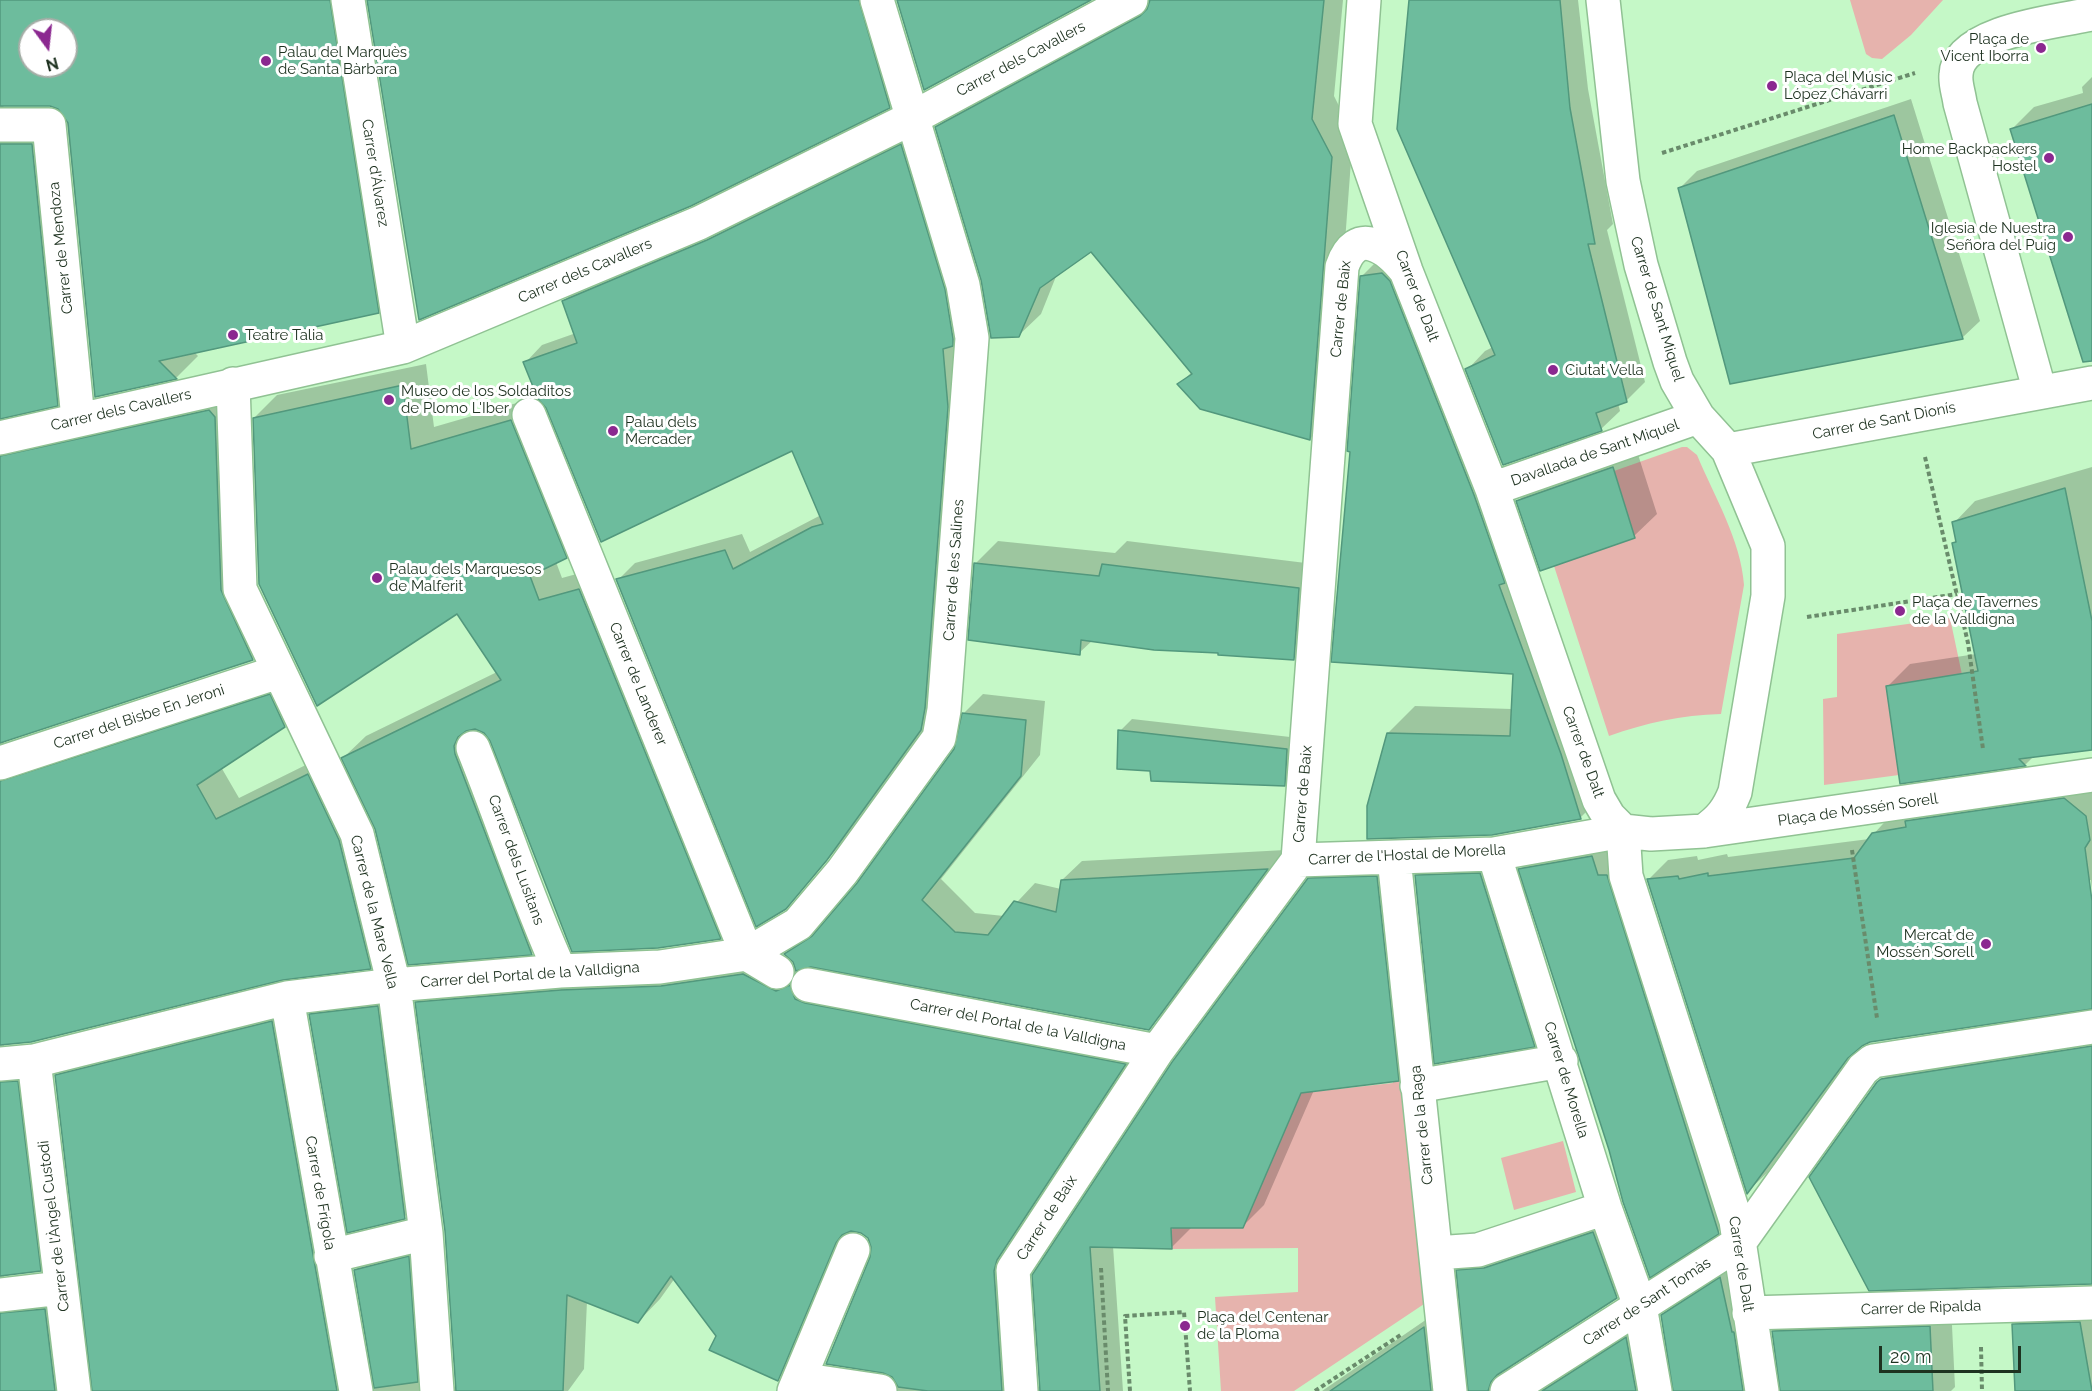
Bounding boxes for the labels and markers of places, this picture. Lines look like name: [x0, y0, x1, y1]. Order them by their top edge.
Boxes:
place label: Plaça de Vicent Iborra: [1940, 30, 2029, 65]
marker: Plaça de Vicent Iborra: [2034, 41, 2048, 55]
place label: Palau del Marquès de Santa Bàrbara: [278, 43, 407, 78]
marker: Palau del Marquès de Santa Bàrbara: [259, 54, 273, 68]
place label: Plaça del Músic López Chávarri: [1784, 68, 1893, 103]
marker: Plaça del Músic López Chávarri: [1765, 79, 1779, 93]
place label: Home Backpackers Hostel: [1902, 140, 2037, 175]
marker: Home Backpackers Hostel: [2042, 151, 2056, 165]
place label: Iglesia de Nuestra Señora del Puig: [1931, 219, 2056, 254]
marker: Iglesia de Nuestra Señora del Puig: [2061, 230, 2075, 244]
place label: Teatre Talia: [245, 326, 323, 344]
marker: Teatre Talia: [226, 328, 240, 342]
place label: Ciutat Vella: [1565, 361, 1644, 379]
marker: Ciutat Vella: [1546, 363, 1560, 377]
place label: Museo de los Soldaditos de Plomo L'Iber: [401, 382, 571, 417]
marker: Museo de los Soldaditos de Plomo L'Iber: [382, 393, 396, 407]
place label: Palau dels Mercader: [625, 413, 697, 448]
marker: Palau dels Mercader: [606, 424, 620, 438]
place label: Palau dels Marquesos de Malferit: [389, 560, 541, 595]
marker: Palau dels Marquesos de Malferit: [370, 571, 384, 585]
place label: Plaça de Tavernes de la Valldigna: [1912, 593, 2038, 628]
marker: Plaça de Tavernes de la Valldigna: [1893, 604, 1907, 618]
place label: Mercat de Mossén Sorell: [1876, 926, 1974, 961]
marker: Mercat de Mossén Sorell: [1979, 937, 1993, 951]
place label: Plaça del Centenar de la Ploma: [1197, 1308, 1329, 1343]
marker: Plaça del Centenar de la Ploma: [1178, 1319, 1192, 1333]

